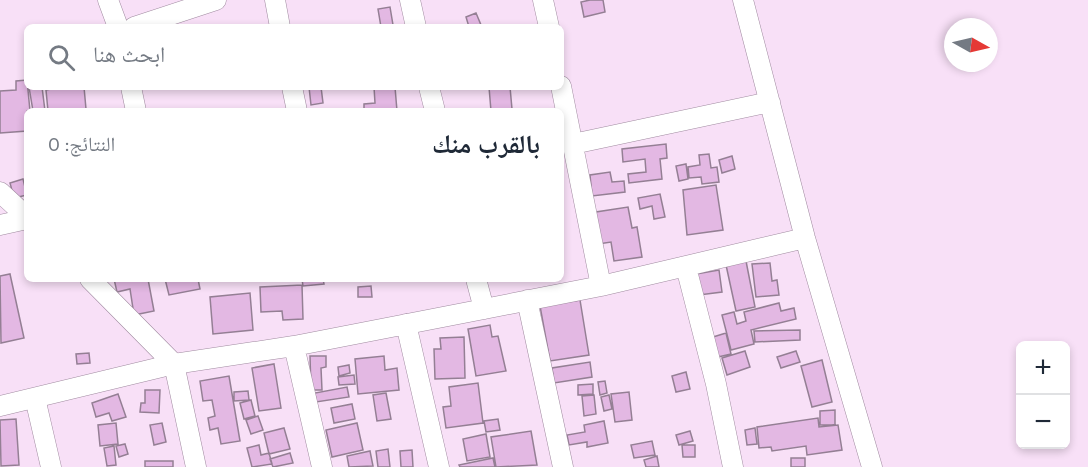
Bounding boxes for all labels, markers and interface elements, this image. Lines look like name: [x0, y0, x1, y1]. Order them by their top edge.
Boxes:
north arrow: [944, 18, 998, 72]
search box: [24, 24, 564, 90]
icon: search: [45, 41, 78, 74]
text: ابحث هنا: [93, 42, 165, 68]
text: بالقرب منك: [432, 129, 540, 160]
text: النتائج: 0: [48, 133, 115, 156]
map controls: [1016, 341, 1070, 449]
button: +: [1016, 341, 1070, 395]
button: −: [1016, 395, 1070, 449]

